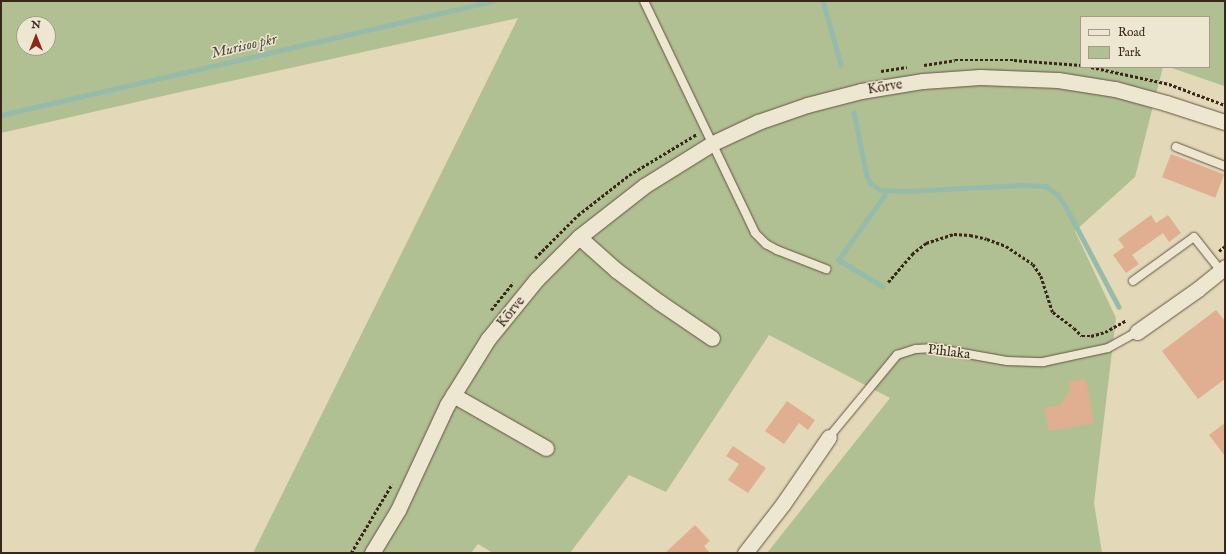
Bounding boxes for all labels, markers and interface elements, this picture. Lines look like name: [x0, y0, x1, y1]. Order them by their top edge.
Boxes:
north arrow: [16, 16, 56, 56]
legend: [1080, 16, 1210, 68]
text: N: [31, 18, 41, 32]
text: Road: [1118, 25, 1145, 40]
water label: Murisoo pkr: [209, 30, 279, 62]
text: Park: [1118, 45, 1141, 60]
street label: Kõrve: [866, 76, 904, 98]
street label: Kõrve: [493, 293, 529, 331]
street label: Pihlaka: [927, 341, 971, 363]

